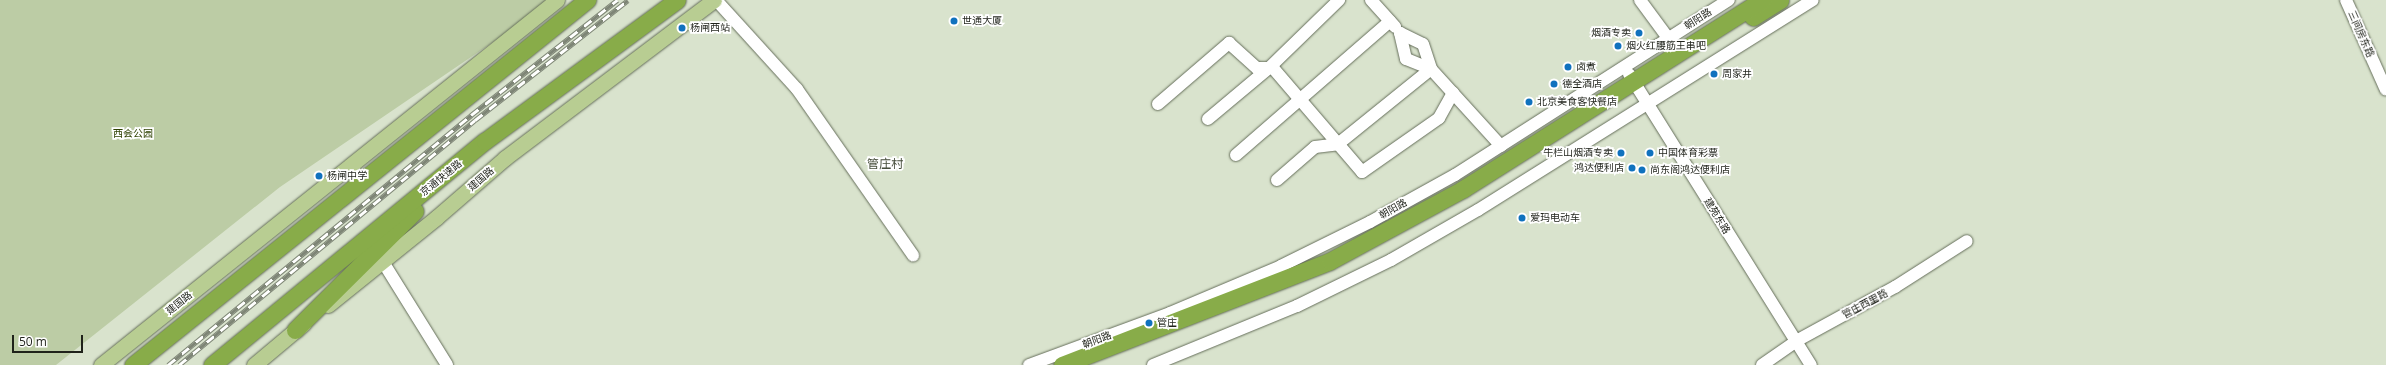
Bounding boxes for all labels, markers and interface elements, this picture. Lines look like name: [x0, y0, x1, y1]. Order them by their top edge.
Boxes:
street label: 朝阳路: [1682, 6, 1714, 32]
street label: 三间房东路: [2345, 9, 2377, 59]
place label: 世通大厦: [962, 15, 1002, 27]
marker: 世通大厦: [949, 16, 959, 26]
place label: 杨闸西站: [690, 22, 730, 34]
marker: 杨闸西站: [677, 23, 687, 33]
place label: 烟酒专卖: [1591, 27, 1631, 39]
marker: 烟酒专卖: [1634, 28, 1644, 38]
place label: 烟火红腰筋王串吧: [1626, 40, 1706, 52]
marker: 烟火红腰筋王串吧: [1613, 41, 1623, 51]
place label: 卤煮: [1576, 61, 1596, 73]
marker: 卤煮: [1563, 62, 1573, 72]
place label: 周家井: [1722, 68, 1752, 80]
marker: 周家井: [1709, 69, 1719, 79]
place label: 德全酒店: [1562, 78, 1602, 90]
marker: 德全酒店: [1549, 79, 1559, 89]
place label: 北京美食客快餐店: [1537, 96, 1617, 108]
marker: 北京美食客快餐店: [1524, 97, 1534, 107]
park label: 西会公园: [113, 128, 153, 140]
place label: 牛栏山烟酒专卖: [1543, 147, 1613, 159]
place label: 中国体育彩票: [1658, 147, 1718, 159]
marker: 牛栏山烟酒专卖: [1616, 148, 1626, 158]
marker: 中国体育彩票: [1645, 148, 1655, 158]
district label: 管庄村: [867, 157, 903, 171]
street label: 京通快速路: [418, 158, 464, 198]
place label: 鸿达便利店: [1574, 162, 1624, 174]
marker: 鸿达便利店: [1627, 163, 1637, 173]
place label: 尚东阁鸿达便利店: [1650, 164, 1730, 176]
street label: 建国路: [466, 165, 496, 193]
marker: 尚东阁鸿达便利店: [1637, 165, 1647, 175]
place label: 杨闸中学: [327, 170, 367, 182]
marker: 杨闸中学: [314, 171, 324, 181]
street label: 朝阳路: [1377, 196, 1409, 222]
street label: 建苑东路: [1701, 196, 1733, 236]
place label: 爱玛电动车: [1530, 212, 1580, 224]
marker: 爱玛电动车: [1517, 213, 1527, 223]
street label: 管庄西里路: [1840, 287, 1890, 321]
street label: 建国路: [164, 289, 194, 317]
place label: 管庄: [1157, 317, 1177, 329]
marker: 管庄: [1144, 318, 1154, 328]
scale bar: [14, 327, 85, 353]
street label: 朝阳路: [1081, 329, 1113, 351]
text: 50 m: [19, 333, 47, 350]

